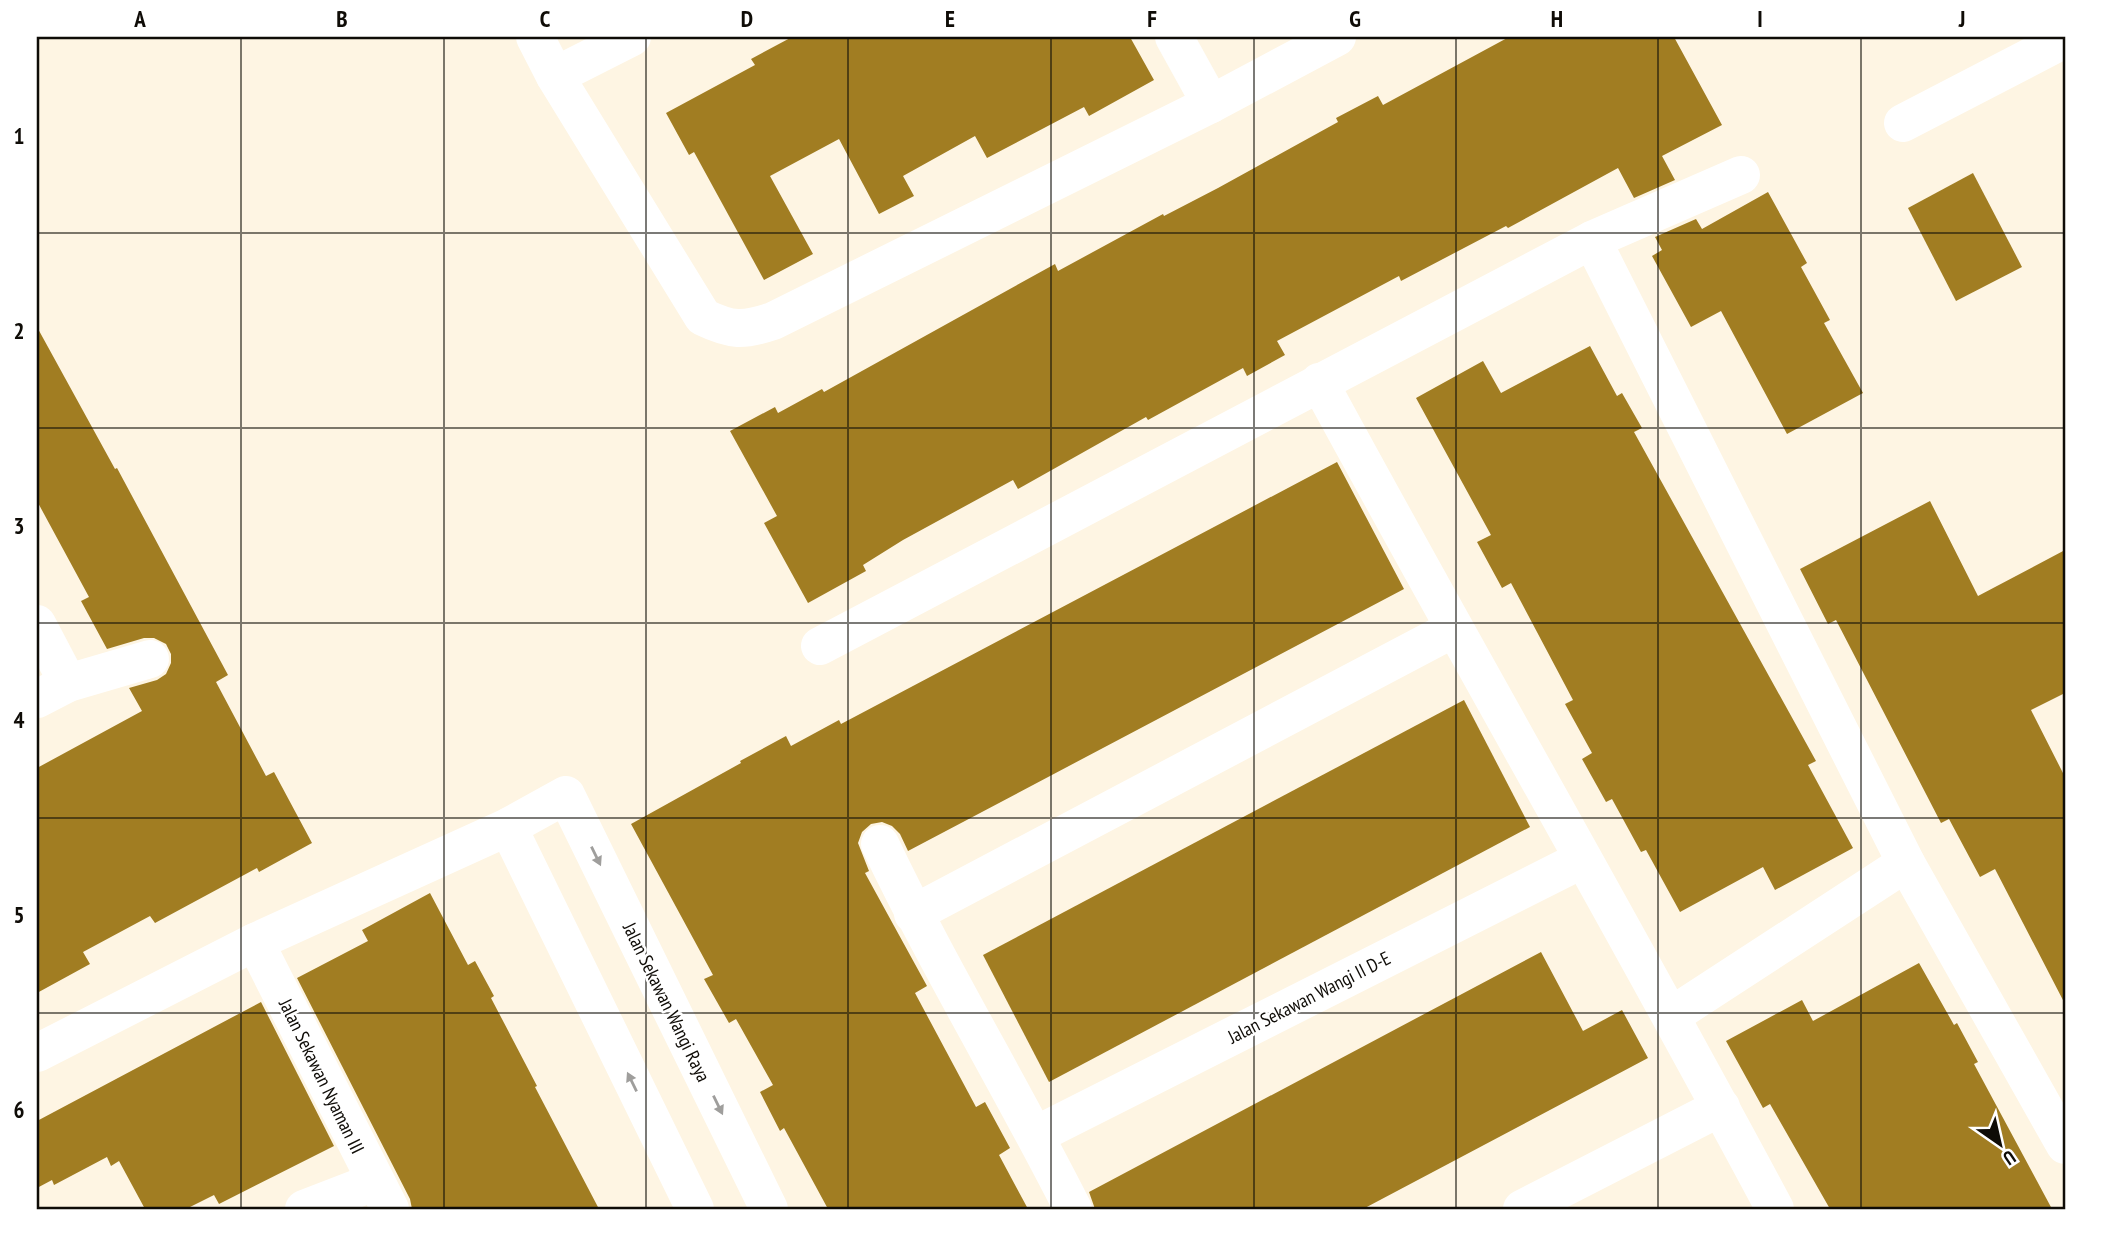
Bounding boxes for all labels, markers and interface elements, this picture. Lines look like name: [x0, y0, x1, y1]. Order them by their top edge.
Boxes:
text: A: [133, 4, 146, 33]
text: B: [336, 4, 348, 33]
text: C: [540, 4, 551, 33]
text: D: [741, 4, 753, 33]
text: E: [945, 4, 955, 33]
text: F: [1147, 4, 1157, 33]
text: G: [1349, 4, 1361, 33]
text: H: [1551, 4, 1563, 33]
text: I: [1757, 4, 1763, 33]
text: J: [1958, 4, 1965, 33]
text: 1: [14, 121, 25, 150]
text: 2: [14, 316, 25, 345]
text: 3: [14, 511, 25, 540]
text: 4: [14, 705, 25, 734]
one-way arrow: [590, 846, 602, 866]
text: 5: [14, 900, 25, 929]
street label: Jalan Sekawan Wangi Raya: [618, 918, 716, 1086]
street label: Jalan Sekawan Wangi II D-E: [1223, 946, 1394, 1049]
street label: Jalan Sekawan Nyaman III: [274, 994, 370, 1157]
one-way arrow: [627, 1072, 638, 1092]
text: 6: [14, 1095, 25, 1124]
one-way arrow: [712, 1095, 723, 1115]
north arrow: [1966, 1110, 2036, 1180]
text: U: [1999, 1145, 2020, 1171]

